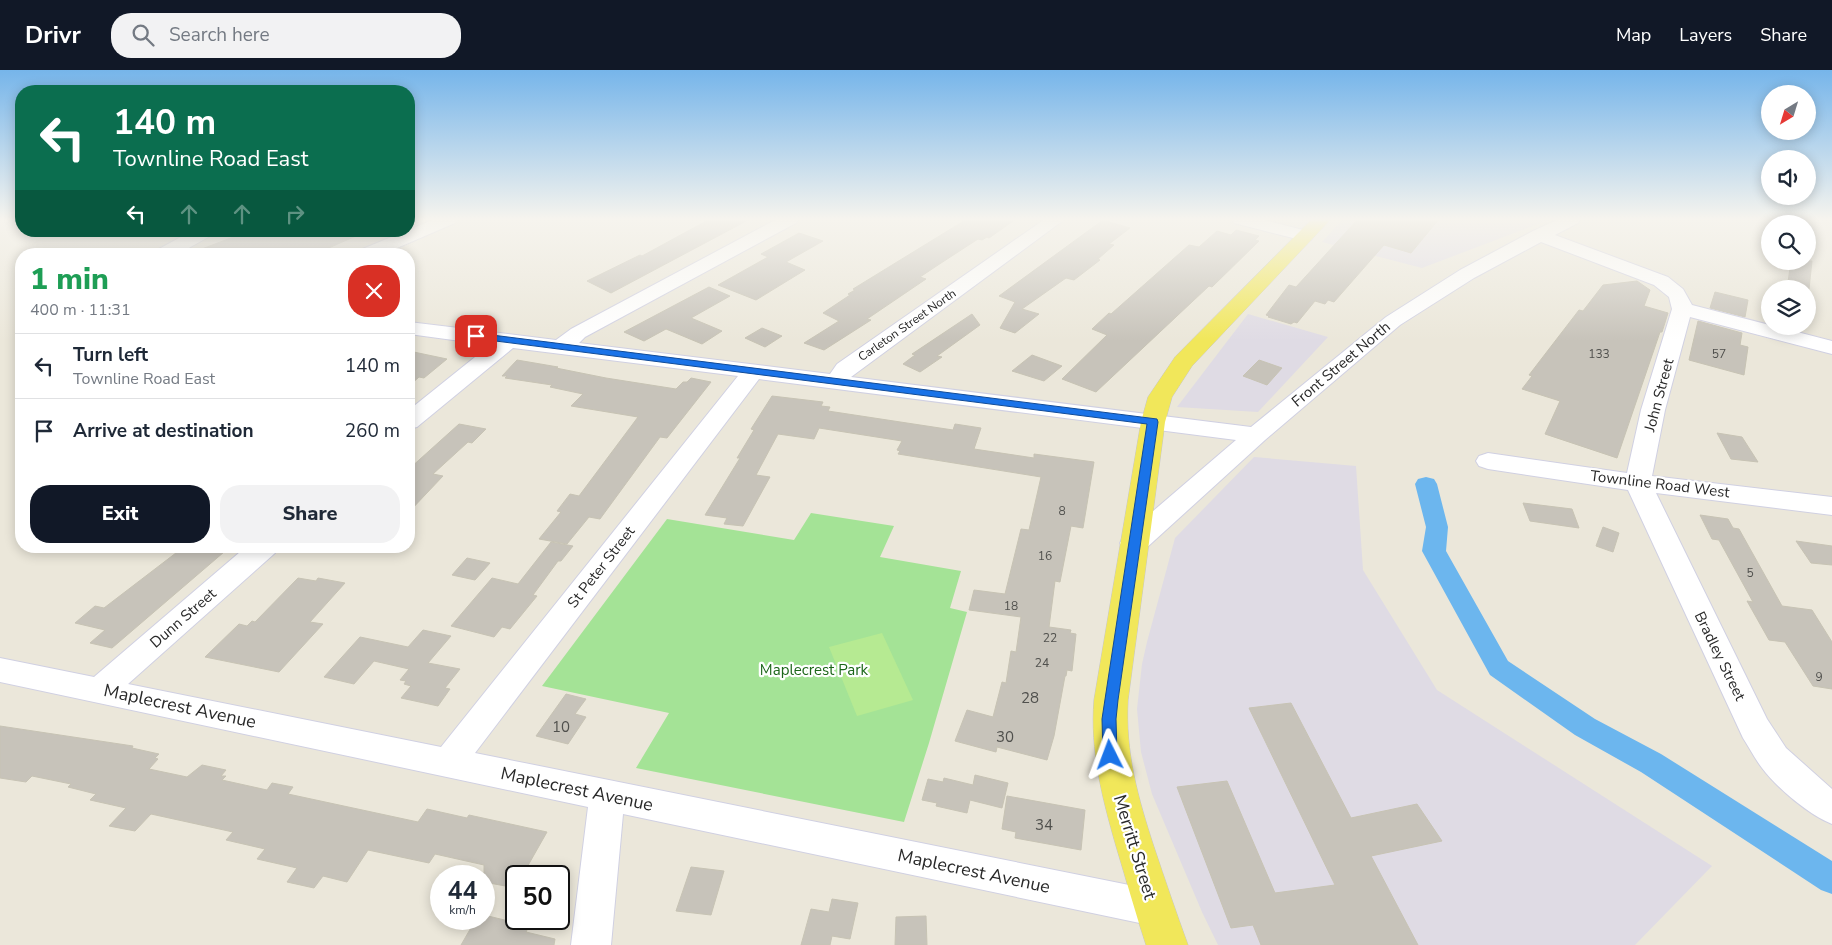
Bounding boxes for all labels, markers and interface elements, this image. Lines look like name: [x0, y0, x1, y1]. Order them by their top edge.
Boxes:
search box: [111, 13, 461, 58]
text: Drivr: [25, 19, 81, 51]
icon: search: [129, 21, 157, 49]
text: Search here: [169, 22, 270, 48]
text: Map: [1616, 23, 1651, 47]
text: Layers: [1679, 23, 1732, 47]
text: Share: [1760, 23, 1807, 47]
north arrow: [1761, 85, 1816, 140]
map controls: [1761, 85, 1816, 335]
text: 140 m: [113, 99, 216, 146]
icon: left: [30, 105, 95, 170]
text: Townline Road East: [113, 144, 308, 174]
button: sound: [1761, 150, 1816, 205]
icon: left: [122, 200, 150, 228]
icon: ahead: [175, 200, 203, 228]
icon: ahead: [228, 200, 256, 228]
icon: right: [281, 200, 309, 228]
button: search: [1761, 215, 1816, 270]
text: 1 min: [30, 259, 109, 300]
button: close: [348, 265, 400, 317]
button: layers: [1761, 280, 1816, 335]
street label: Carleton Street North: [855, 285, 959, 365]
text: 400 m · 11:31: [30, 299, 131, 321]
pin: [455, 315, 497, 357]
street label: Front Street North: [1287, 317, 1395, 411]
icon: arrive: [462, 322, 490, 350]
text: Turn left: [73, 342, 148, 368]
house number: 133: [1588, 346, 1610, 362]
house number: 57: [1712, 346, 1726, 362]
icon: left: [30, 352, 58, 380]
text: 140 m: [345, 353, 400, 379]
street label: John Street: [1639, 355, 1679, 435]
text: Townline Road East: [73, 368, 215, 390]
icon: arrive: [30, 417, 58, 445]
text: Arrive at destination: [73, 418, 254, 444]
text: 260 m: [345, 418, 400, 444]
street label: Townline Road West: [1589, 466, 1732, 503]
button: Exit: [30, 485, 210, 543]
button: Share: [220, 485, 400, 543]
house number: 8: [1058, 503, 1066, 519]
street label: St Peter Street: [563, 521, 640, 612]
house number: 16: [1038, 548, 1052, 564]
house number: 5: [1746, 565, 1754, 581]
street label: Dunn Street: [146, 583, 221, 652]
house number: 18: [1004, 598, 1018, 614]
street label: Bradley Street: [1690, 608, 1751, 705]
house number: 22: [1043, 630, 1057, 646]
house number: 24: [1035, 655, 1049, 671]
park label: Maplecrest Park: [760, 660, 869, 680]
house number: 9: [1815, 669, 1823, 685]
street label: Maplecrest Avenue: [102, 678, 258, 734]
house number: 28: [1021, 688, 1039, 708]
house number: 10: [552, 717, 570, 737]
house number: 30: [996, 727, 1014, 747]
position arrow: [1083, 728, 1135, 780]
street label: Maplecrest Avenue: [499, 761, 655, 817]
street label: Merritt Street: [1108, 792, 1162, 903]
house number: 34: [1035, 815, 1053, 835]
street label: Maplecrest Avenue: [896, 843, 1052, 899]
speed limit sign: 50: [505, 865, 570, 930]
text: 44: [447, 874, 478, 908]
text: km/h: [449, 902, 476, 918]

